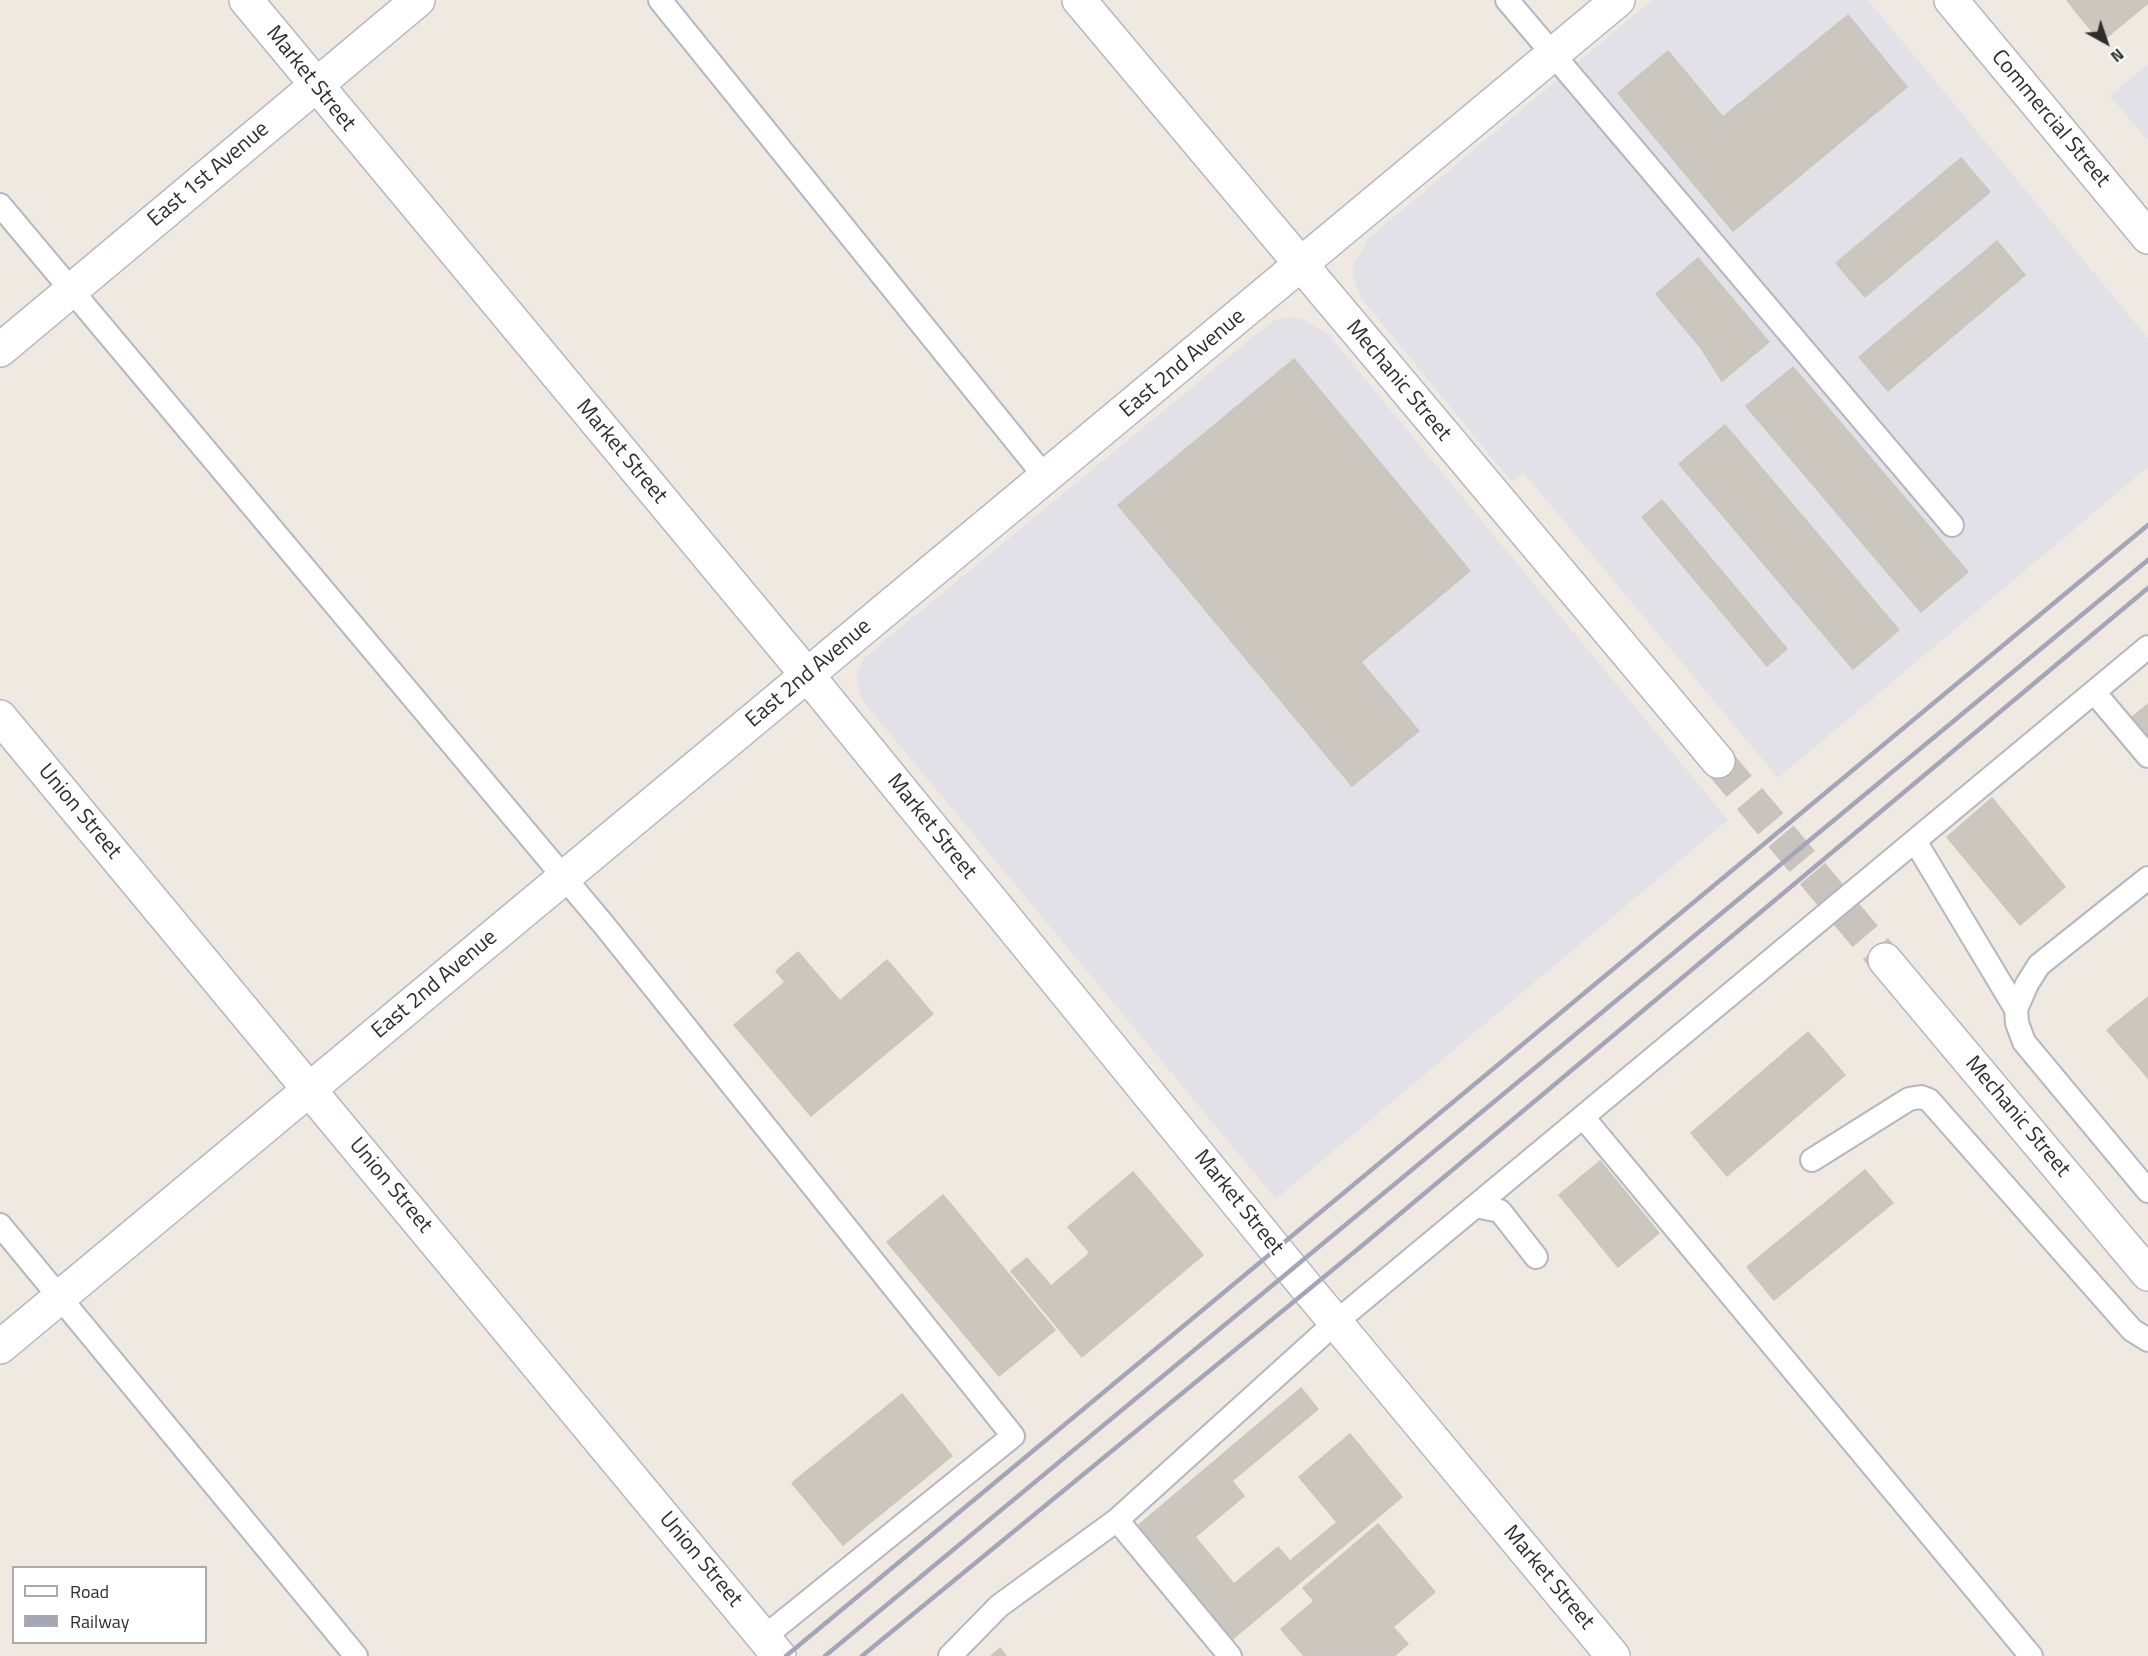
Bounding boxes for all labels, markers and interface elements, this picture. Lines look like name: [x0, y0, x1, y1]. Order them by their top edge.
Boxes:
north arrow: [2076, 12, 2136, 72]
street label: Market Street: [260, 21, 360, 137]
text: N: [2106, 43, 2130, 69]
street label: Commercial Street: [1985, 45, 2115, 193]
street label: East 1st Avenue: [143, 117, 275, 233]
street label: East 2nd Avenue: [1115, 304, 1251, 424]
street label: Mechanic Street: [1340, 315, 1456, 447]
street label: Market Street: [570, 395, 672, 509]
street label: East 2nd Avenue: [741, 614, 877, 734]
street label: Union Street: [32, 759, 126, 865]
street label: Market Street: [881, 769, 981, 885]
street label: East 2nd Avenue: [367, 925, 503, 1045]
street label: Mechanic Street: [1959, 1051, 2075, 1183]
street label: Union Street: [343, 1133, 437, 1239]
street label: Market Street: [1188, 1145, 1288, 1261]
street label: Union Street: [653, 1507, 747, 1613]
street label: Market Street: [1497, 1521, 1599, 1635]
legend: [12, 1566, 207, 1644]
text: Road: [70, 1578, 109, 1605]
text: Railway: [70, 1608, 129, 1635]

